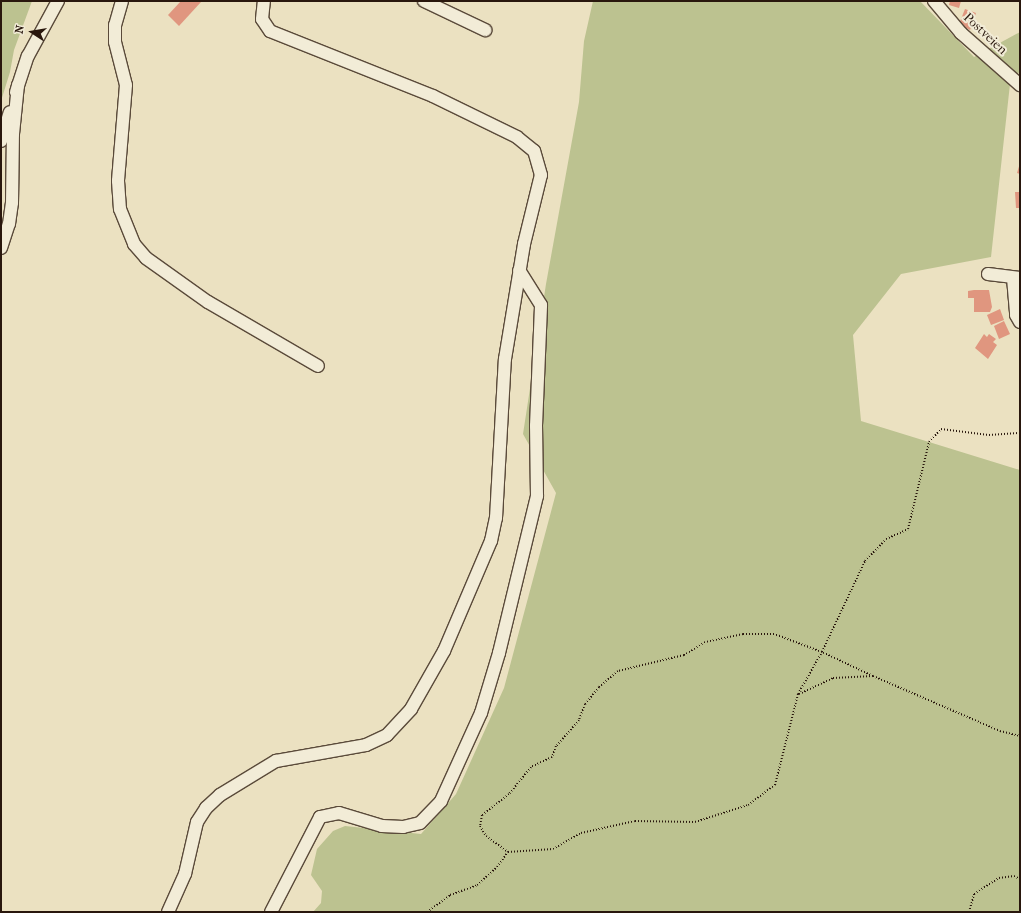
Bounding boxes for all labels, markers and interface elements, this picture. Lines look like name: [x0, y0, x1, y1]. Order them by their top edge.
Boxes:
street label: Postveien: [960, 10, 1010, 58]
north arrow: [12, 12, 52, 52]
text: N: [13, 24, 27, 35]

